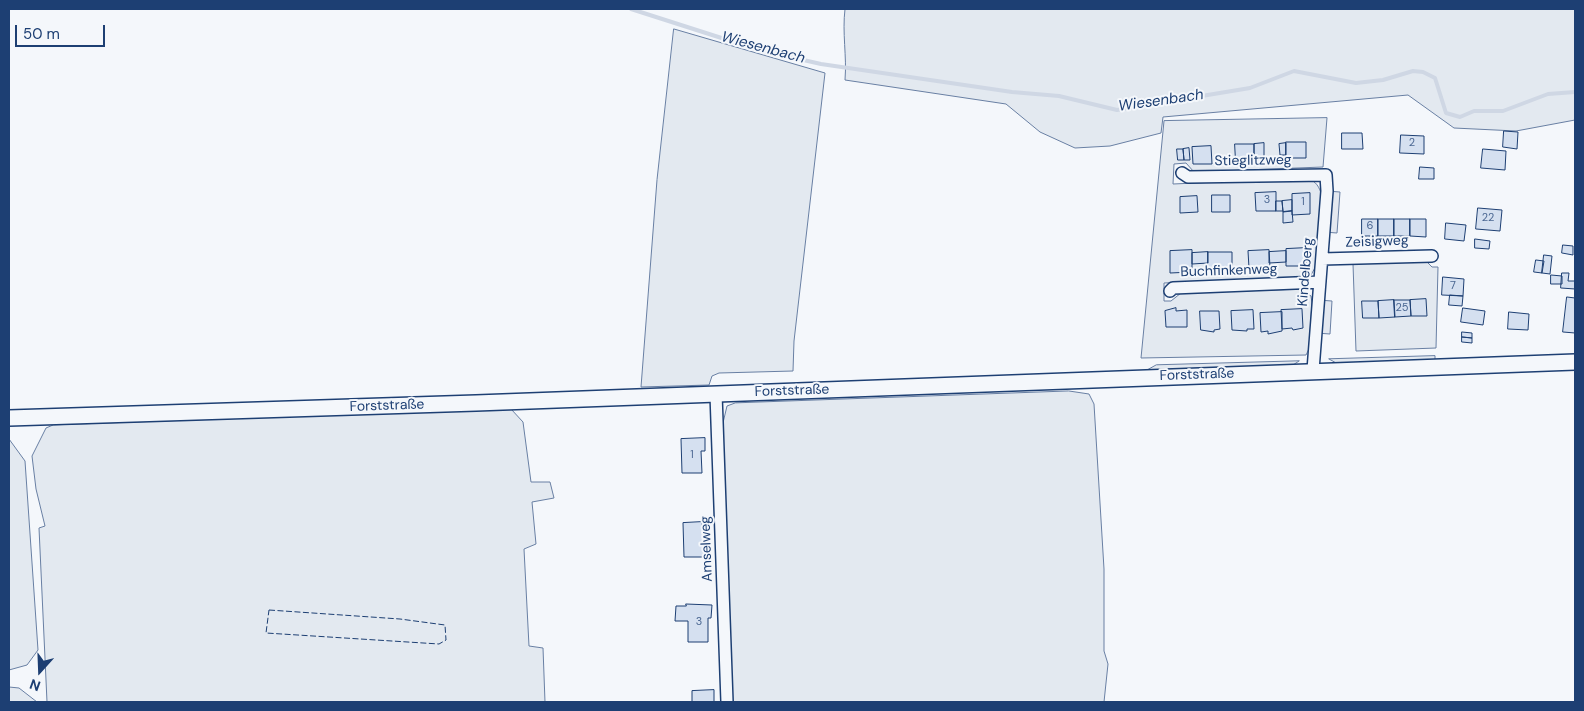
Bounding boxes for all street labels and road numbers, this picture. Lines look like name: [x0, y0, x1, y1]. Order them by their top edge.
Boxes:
street label: Stieglitzweg: [1214, 152, 1292, 170]
street label: Zeisigweg: [1345, 233, 1409, 251]
street label: Kindelberg: [1295, 237, 1317, 307]
street label: Buchfinkenweg: [1180, 261, 1278, 281]
street label: Forststraße: [1159, 365, 1235, 385]
street label: Forststraße: [754, 381, 830, 401]
street label: Forststraße: [349, 396, 425, 416]
street label: Amselweg: [697, 516, 717, 582]

